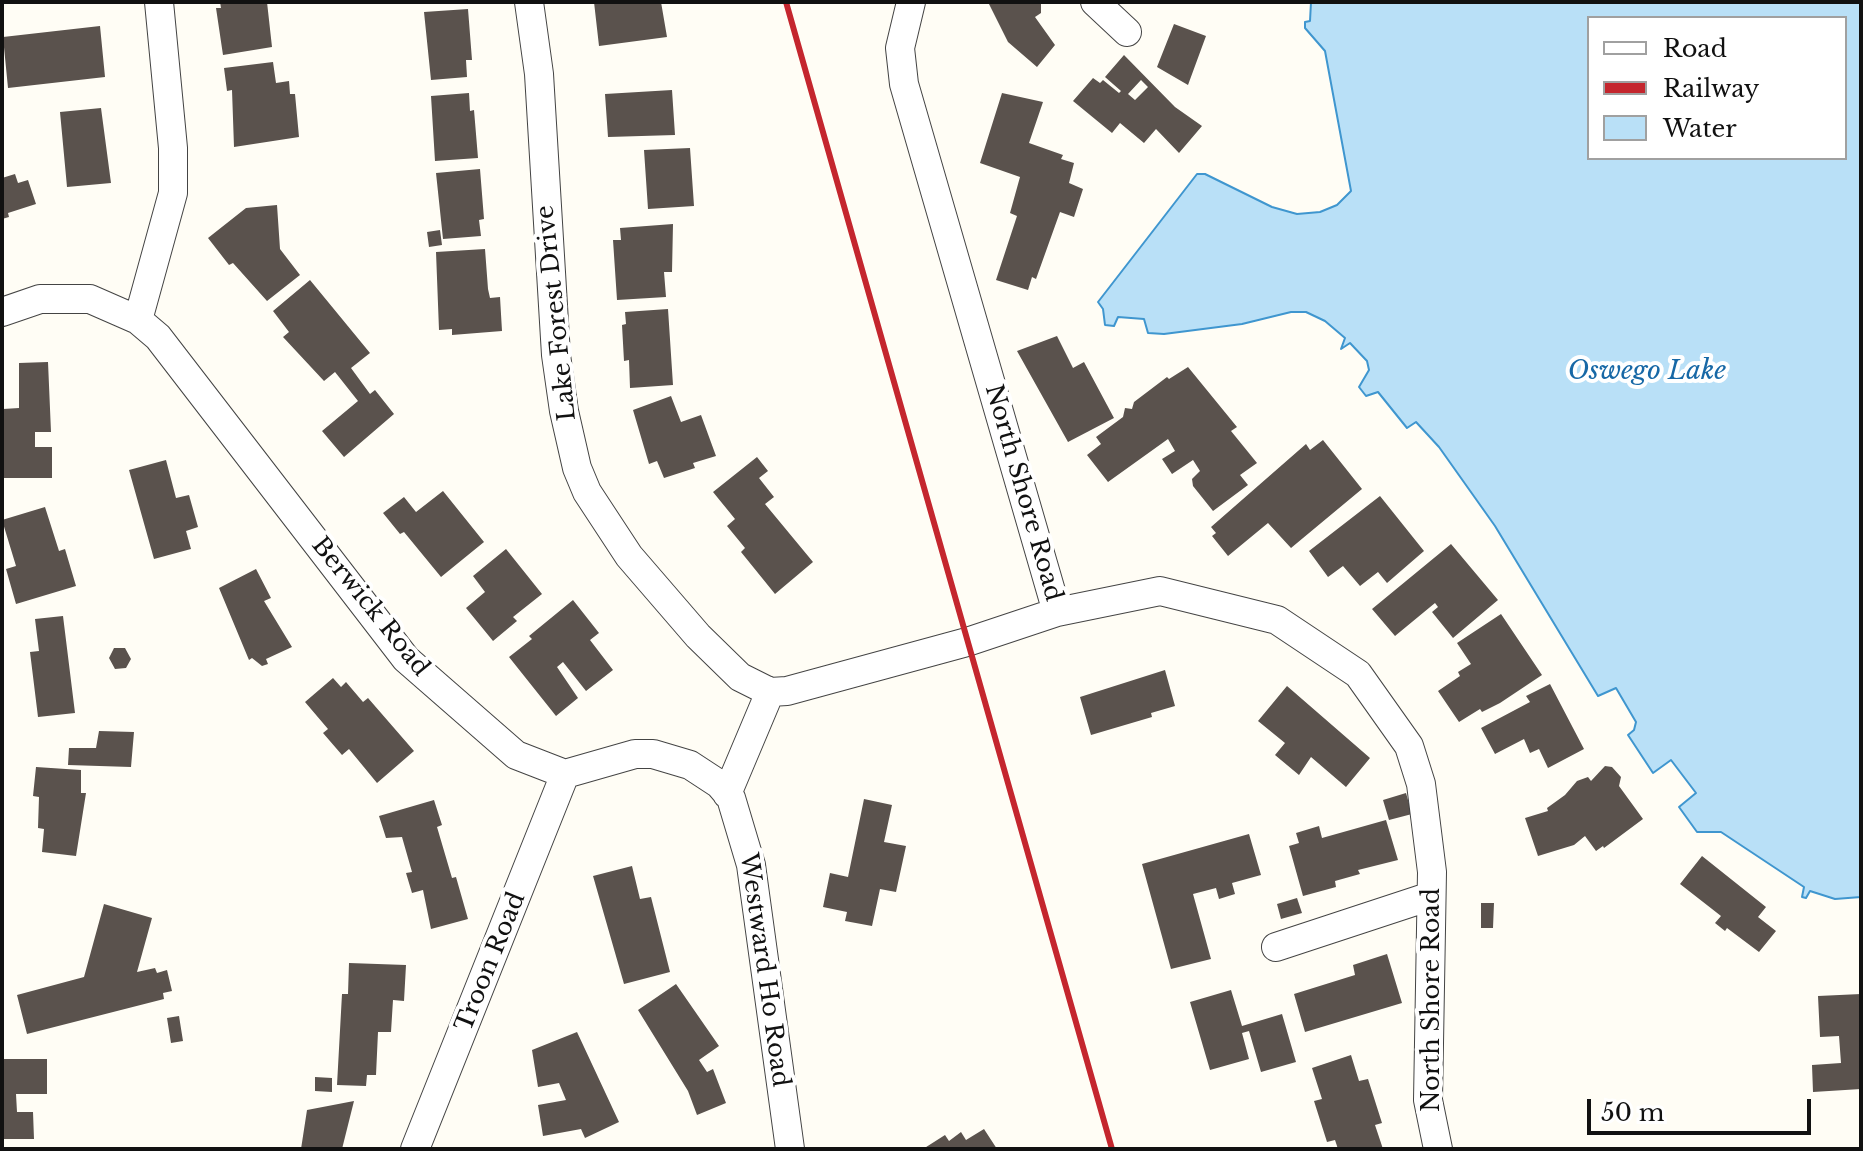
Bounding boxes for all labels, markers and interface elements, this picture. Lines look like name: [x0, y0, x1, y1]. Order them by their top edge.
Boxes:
legend: [1587, 16, 1847, 160]
text: Road: [1663, 34, 1727, 63]
text: Railway: [1663, 74, 1759, 103]
text: Water: [1663, 114, 1737, 143]
street label: Lake Forest Drive: [531, 204, 583, 422]
water label: Oswego Lake: [1568, 356, 1726, 388]
street label: North Shore Road: [978, 381, 1068, 605]
street label: Berwick Road: [305, 532, 435, 682]
street label: Westward Ho Road: [733, 851, 795, 1089]
street label: Troon Road: [450, 888, 532, 1036]
street label: North Shore Road: [1418, 888, 1446, 1112]
scale bar: [1591, 1083, 1815, 1133]
text: 50 m: [1601, 1098, 1664, 1127]

